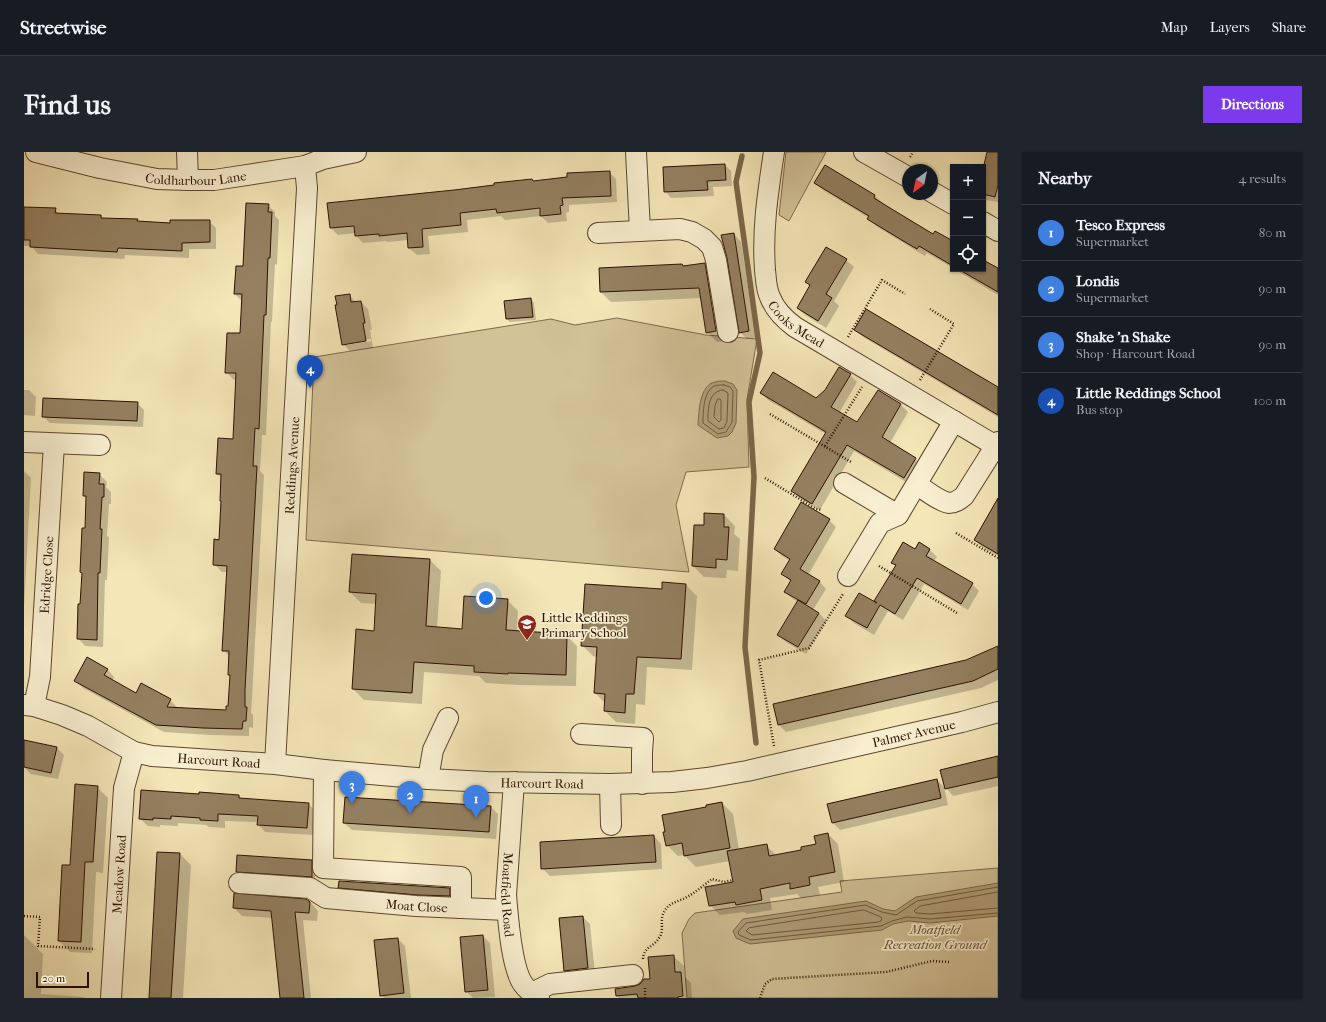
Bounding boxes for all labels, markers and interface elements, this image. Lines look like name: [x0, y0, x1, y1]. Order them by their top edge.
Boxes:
text: Streetwise: [20, 17, 106, 39]
text: Map: [1161, 19, 1188, 36]
text: Layers: [1210, 19, 1250, 36]
text: Share: [1272, 19, 1306, 36]
button: Directions: [1203, 86, 1302, 123]
text: Find us: [24, 88, 111, 121]
north arrow: [902, 164, 938, 200]
map controls: [950, 164, 986, 272]
button: +: [950, 164, 986, 200]
street label: Coldharbour Lane: [144, 168, 248, 188]
text: Nearby: [1038, 168, 1092, 188]
text: 4 results: [1239, 171, 1286, 186]
button: −: [950, 200, 986, 236]
text: Tesco Express: [1076, 216, 1165, 234]
text: 1: [1049, 225, 1053, 240]
text: 80 m: [1259, 225, 1286, 240]
text: Supermarket: [1076, 234, 1149, 249]
button: locate: [950, 236, 986, 272]
text: Londis: [1076, 272, 1119, 290]
text: 2: [1048, 281, 1054, 296]
text: 90 m: [1258, 281, 1286, 296]
text: Supermarket: [1076, 290, 1149, 305]
street label: Cooks Mead: [765, 298, 828, 351]
text: Shake 'n Shake: [1076, 328, 1170, 346]
text: 3: [1048, 337, 1054, 352]
text: 90 m: [1258, 337, 1286, 352]
text: Shop · Harcourt Road: [1076, 346, 1195, 361]
pin: 4: [297, 355, 323, 388]
text: Little Reddings School: [1076, 384, 1221, 402]
text: 4: [1047, 393, 1055, 408]
text: 100 m: [1253, 393, 1286, 408]
text: Bus stop: [1076, 402, 1122, 417]
street label: Reddings Avenue: [282, 416, 302, 515]
street label: Edridge Close: [37, 535, 56, 614]
your location: [476, 588, 496, 608]
place label: Little Reddings Primary School: [541, 610, 628, 640]
school or university icon: Little Reddings Primary School: [516, 613, 538, 641]
street label: Palmer Avenue: [871, 717, 957, 750]
street label: Harcourt Road: [177, 751, 262, 771]
pin: 3: [339, 771, 365, 804]
street label: Harcourt Road: [500, 775, 585, 792]
pin: 2: [397, 781, 423, 814]
pin: 1: [463, 785, 489, 818]
street label: Meadow Road: [109, 833, 129, 914]
street label: Moatfield Road: [498, 852, 517, 939]
street label: Moat Close: [385, 896, 448, 915]
park label: Moatfield Recreation Ground: [883, 922, 989, 952]
scale bar: [36, 970, 89, 989]
text: 20 m: [42, 972, 65, 985]

